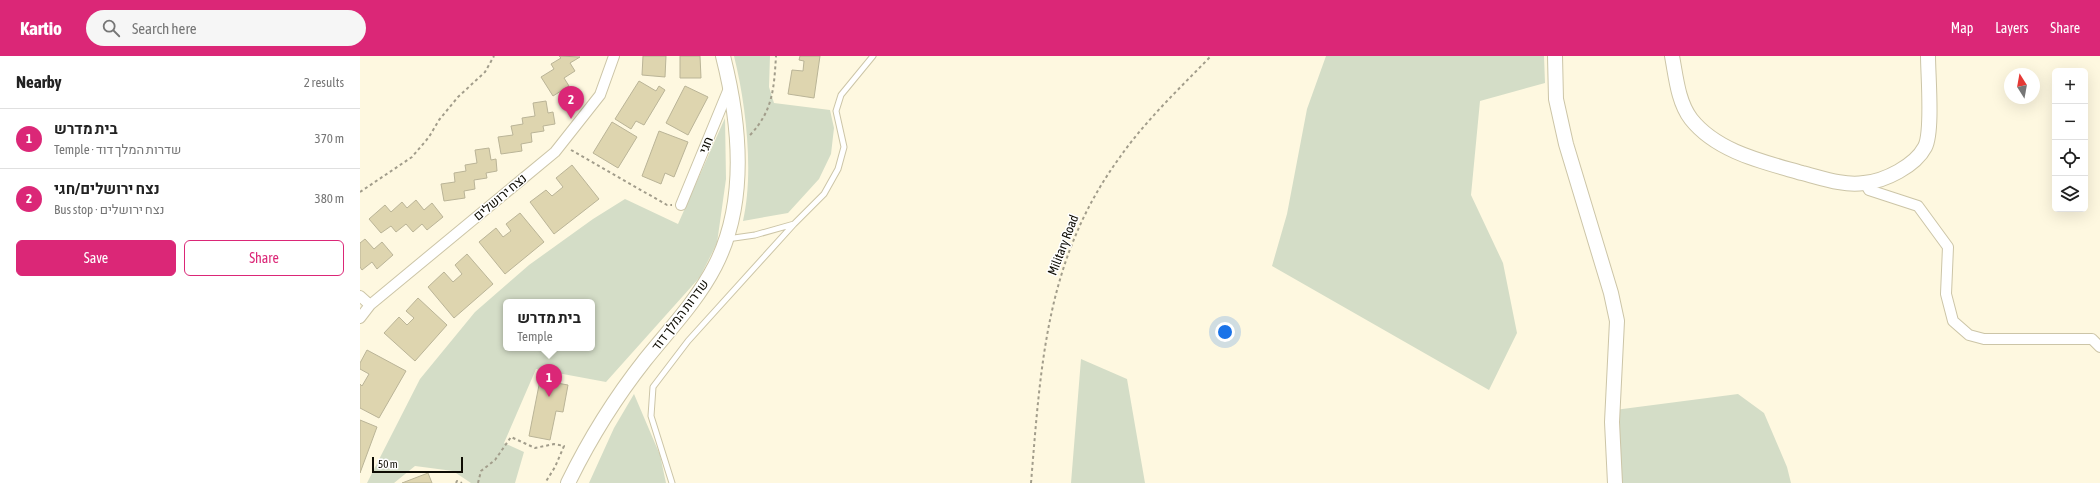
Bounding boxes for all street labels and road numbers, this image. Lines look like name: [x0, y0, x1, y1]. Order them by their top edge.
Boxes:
street label: חגי: [696, 134, 716, 156]
street label: נצח ירושלים: [470, 170, 530, 224]
street label: Military Road: [1045, 213, 1081, 277]
street label: שדרות המלך דוד: [648, 276, 712, 354]

